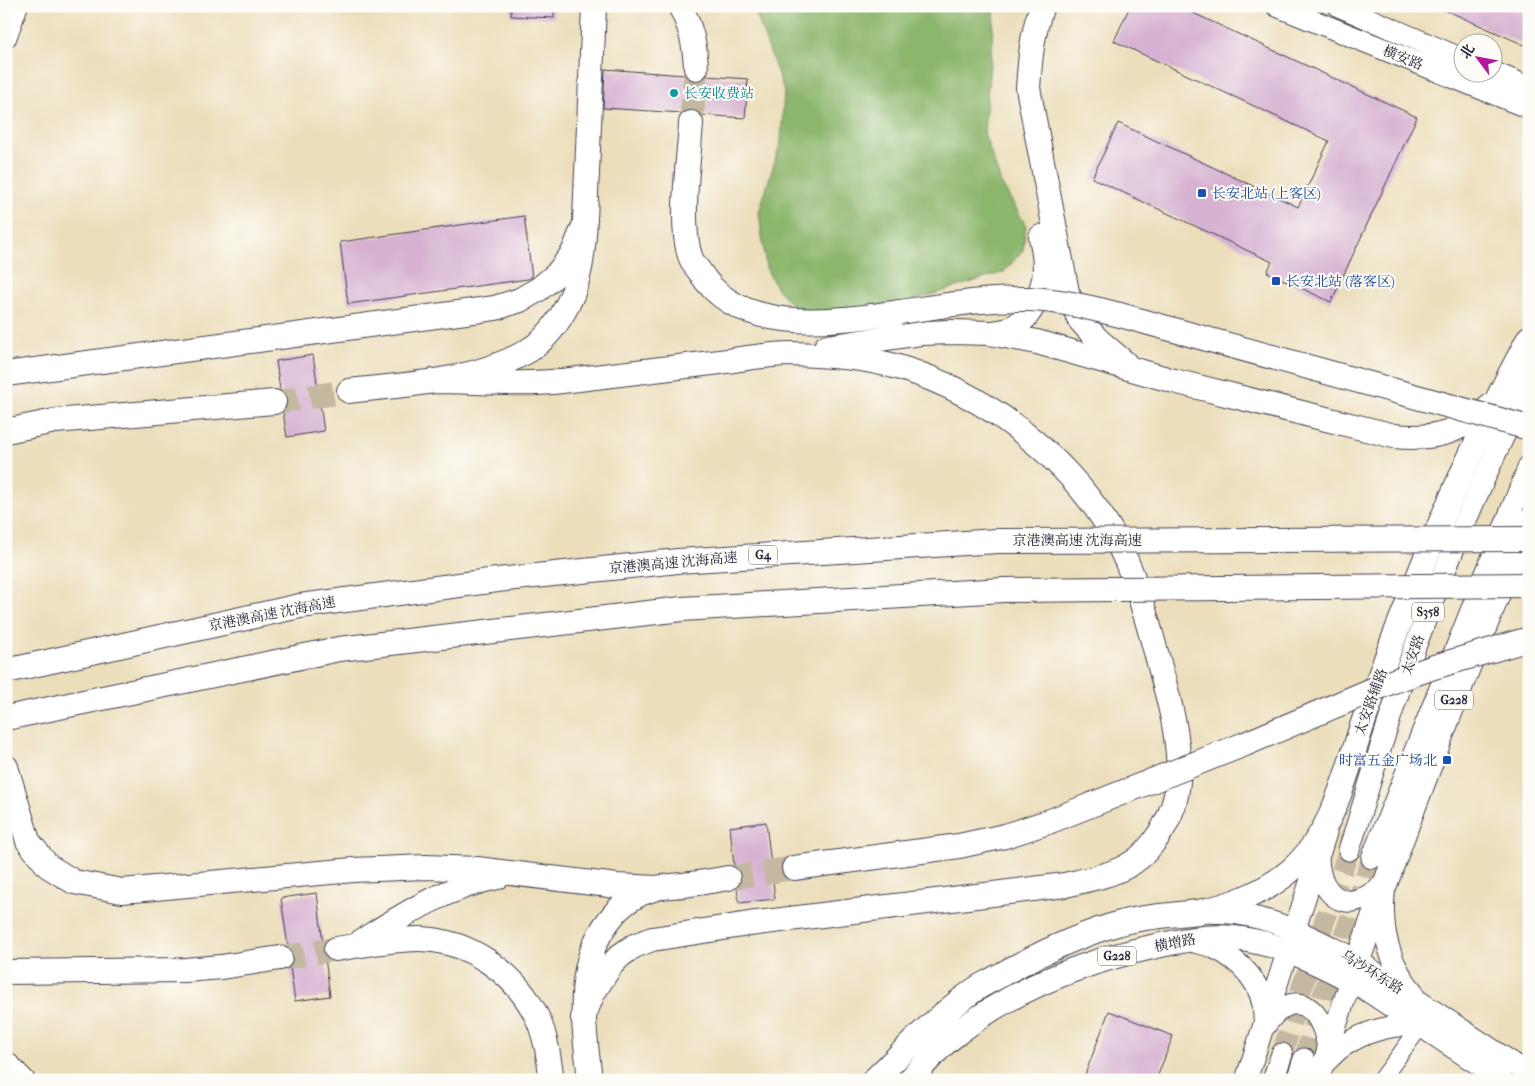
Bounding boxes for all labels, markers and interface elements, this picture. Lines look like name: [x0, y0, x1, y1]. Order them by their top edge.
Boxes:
north arrow: [1452, 32, 1502, 82]
text: 北: [1456, 41, 1478, 62]
street label: 横安路: [1380, 42, 1426, 74]
place label: 长安收费站: [684, 85, 754, 102]
marker: 长安收费站: [668, 87, 680, 99]
place label: 长安北站 (上客区): [1212, 185, 1321, 202]
marker: 长安北站 (上客区): [1196, 187, 1208, 199]
place label: 长安北站 (落客区): [1286, 273, 1395, 290]
marker: 长安北站 (落客区): [1270, 275, 1282, 287]
street label: 京港澳高速 沈海高速: [1012, 532, 1142, 549]
road number: G4: [749, 546, 777, 564]
street label: 京港澳高速 沈海高速: [608, 549, 738, 577]
street label: 京港澳高速 沈海高速: [207, 593, 337, 635]
road number: S358: [1412, 602, 1444, 622]
street label: 太安路: [1398, 632, 1428, 678]
street label: 太安路辅路: [1351, 666, 1391, 738]
road number: G228: [1435, 690, 1473, 710]
place label: 时富五金广场北: [1339, 752, 1437, 769]
marker: 时富五金广场北: [1441, 754, 1453, 766]
street label: 横增路: [1153, 931, 1197, 955]
road number: G228: [1098, 946, 1136, 966]
street label: 乌沙环东路: [1338, 946, 1406, 998]

